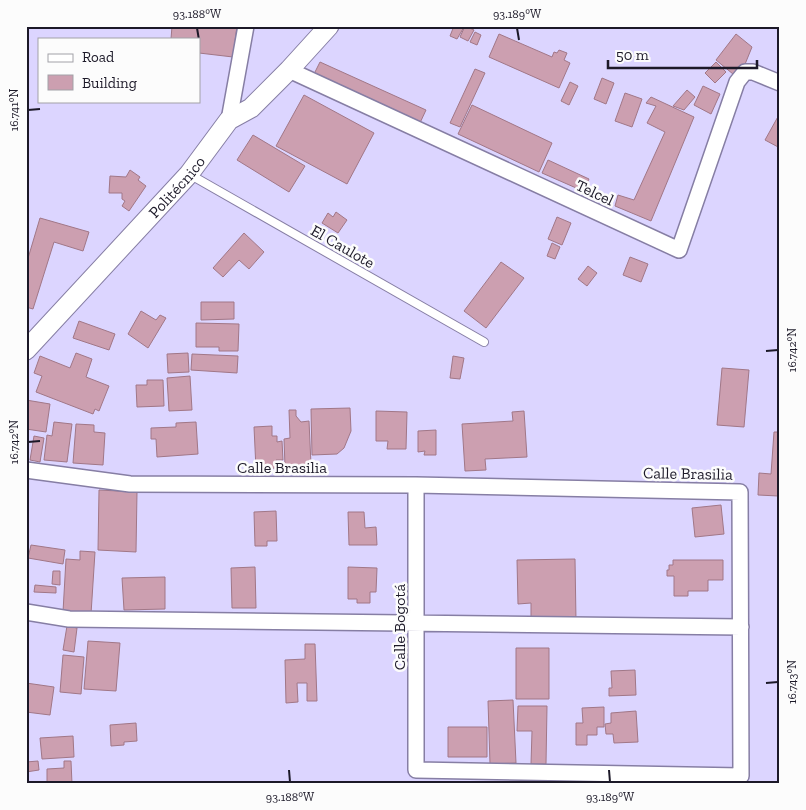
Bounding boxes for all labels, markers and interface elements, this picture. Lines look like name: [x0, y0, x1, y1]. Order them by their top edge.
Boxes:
text: 93.188°W: [173, 7, 222, 21]
text: 93.189°W: [493, 7, 542, 21]
legend: [38, 38, 200, 102]
scale bar: [608, 38, 757, 70]
text: 50 m: [616, 46, 649, 64]
text: Road: [82, 48, 115, 66]
text: Building: [82, 74, 137, 92]
text: 16.741°N: [7, 89, 21, 131]
street label: Politécnico: [144, 152, 209, 222]
street label: Telcel: [573, 175, 617, 209]
street label: El Caulote: [308, 221, 378, 272]
text: 16.742°N: [785, 328, 799, 372]
text: 16.742°N: [7, 420, 21, 464]
street label: Calle Brasilia: [237, 458, 327, 477]
street label: Calle Brasilia: [643, 463, 733, 484]
street label: Calle Bogotá: [390, 584, 409, 670]
text: 16.743°N: [785, 660, 799, 704]
text: 93.188°W: [266, 790, 315, 804]
text: 93.189°W: [586, 790, 635, 804]

